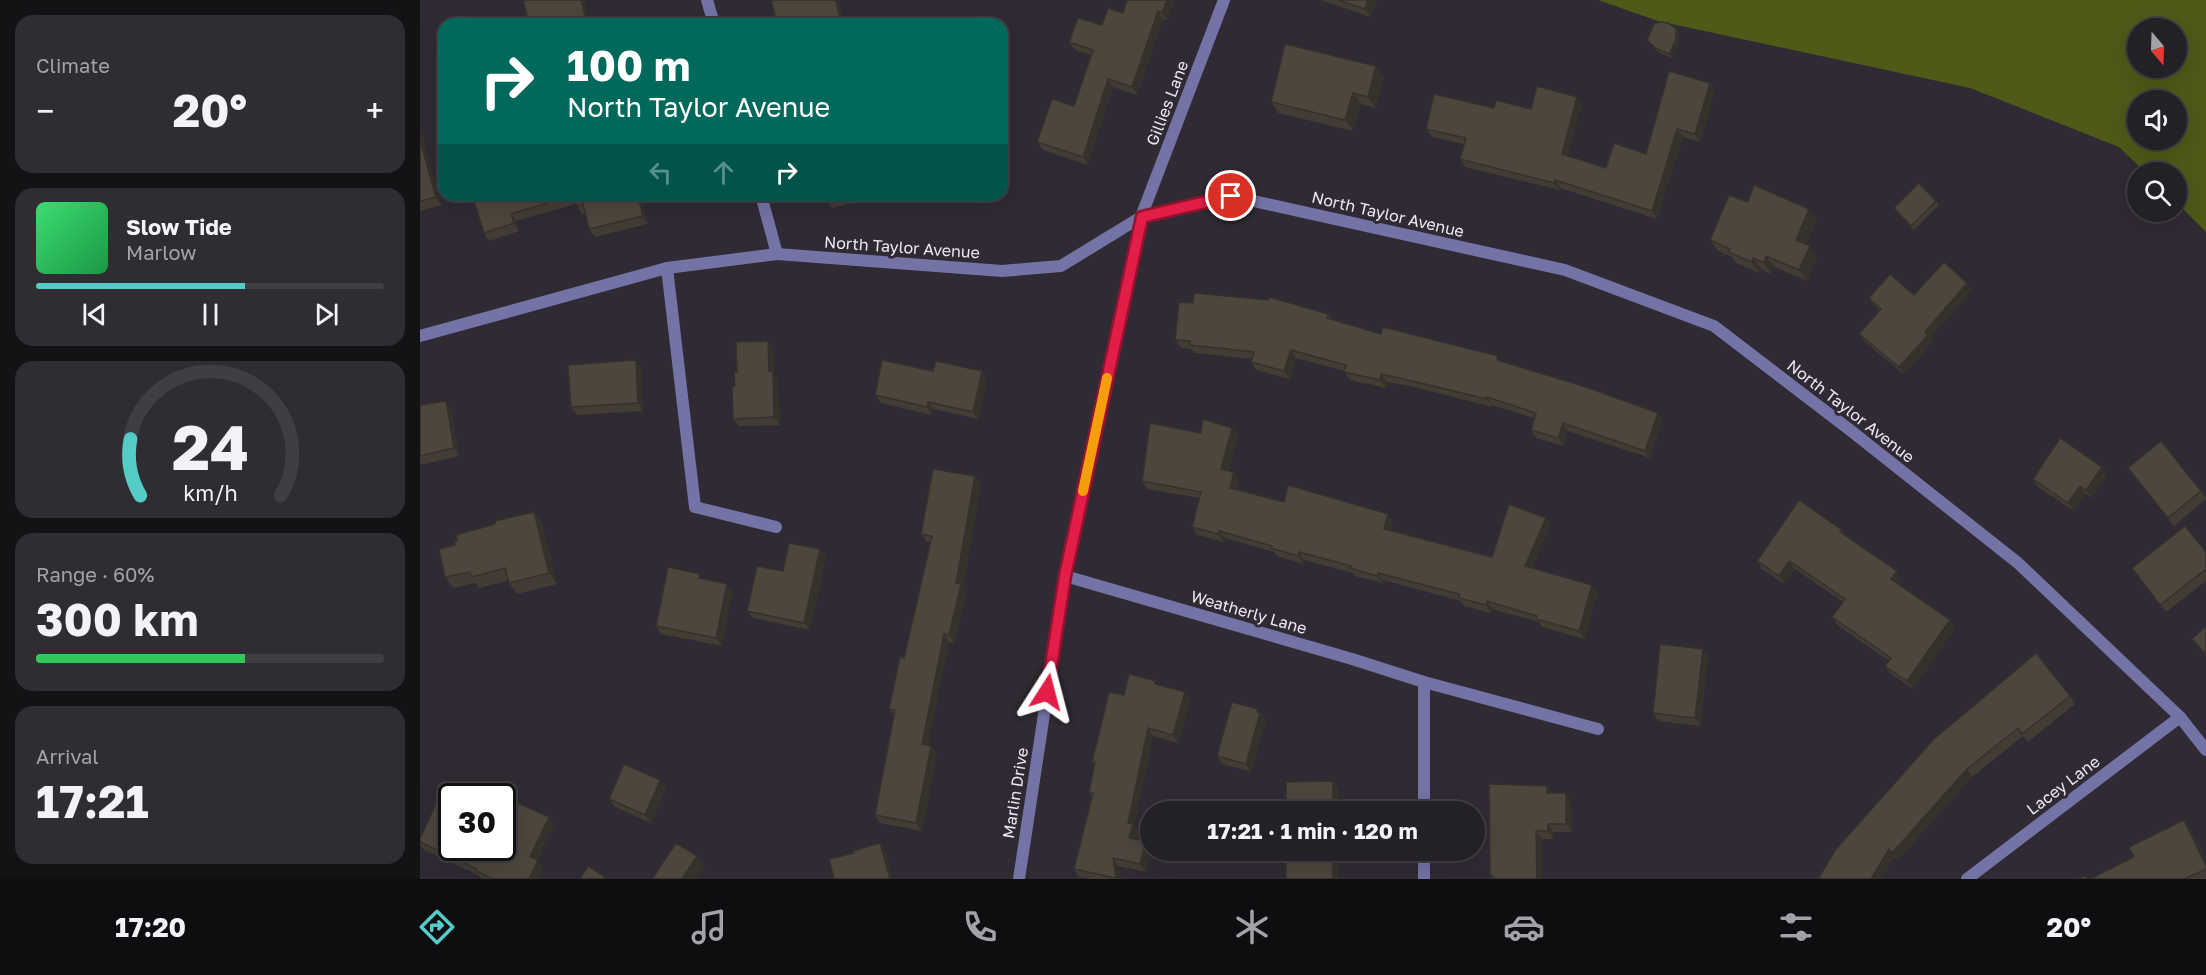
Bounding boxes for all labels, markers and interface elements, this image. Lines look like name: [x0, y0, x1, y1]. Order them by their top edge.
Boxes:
north arrow: [2127, 18, 2187, 78]
map controls: [2127, 18, 2187, 222]
text: 100 m: [567, 40, 690, 90]
icon: right: [468, 42, 546, 120]
text: Climate: [36, 53, 110, 77]
street label: Gillies Lane: [1142, 58, 1192, 148]
text: 20°: [173, 83, 247, 137]
button: sound: [2127, 90, 2187, 150]
text: −: [36, 91, 54, 130]
text: +: [366, 91, 384, 130]
text: North Taylor Avenue: [567, 91, 830, 123]
icon: left: [644, 156, 677, 189]
icon: ahead: [707, 156, 740, 189]
icon: right: [770, 156, 803, 189]
button: search: [2127, 162, 2187, 222]
pin: [1205, 170, 1256, 221]
icon: arrive: [1214, 179, 1247, 212]
street label: North Taylor Avenue: [1310, 187, 1466, 241]
text: Slow Tide: [126, 213, 232, 240]
street label: North Taylor Avenue: [823, 232, 981, 262]
text: Marlow: [126, 240, 197, 264]
icon: previous: [78, 298, 111, 331]
icon: pause: [194, 298, 227, 331]
icon: next: [310, 298, 343, 331]
street label: North Taylor Avenue: [1783, 355, 1919, 467]
text: 24: [171, 410, 249, 485]
text: km/h: [183, 481, 237, 507]
text: Range · 60%: [36, 562, 154, 586]
street label: Weatherly Lane: [1189, 586, 1309, 638]
text: 300 km: [36, 592, 199, 646]
position arrow: [1015, 660, 1079, 724]
text: Arrival: [36, 744, 99, 768]
street label: Marlin Drive: [998, 746, 1032, 840]
street label: Lacey Lane: [2022, 751, 2104, 819]
text: 17:21: [36, 774, 149, 828]
speed limit sign: 30: [438, 783, 516, 861]
text: 17:21 · 1 min · 120 m: [1207, 817, 1418, 844]
icon: directions: [416, 906, 458, 948]
icon: music: [688, 906, 730, 948]
icon: phone: [959, 906, 1001, 948]
icon: climate: [1231, 906, 1273, 948]
icon: car: [1503, 906, 1545, 948]
icon: filters: [1775, 906, 1817, 948]
text: 17:20: [115, 911, 186, 943]
text: 20°: [2047, 911, 2091, 943]

